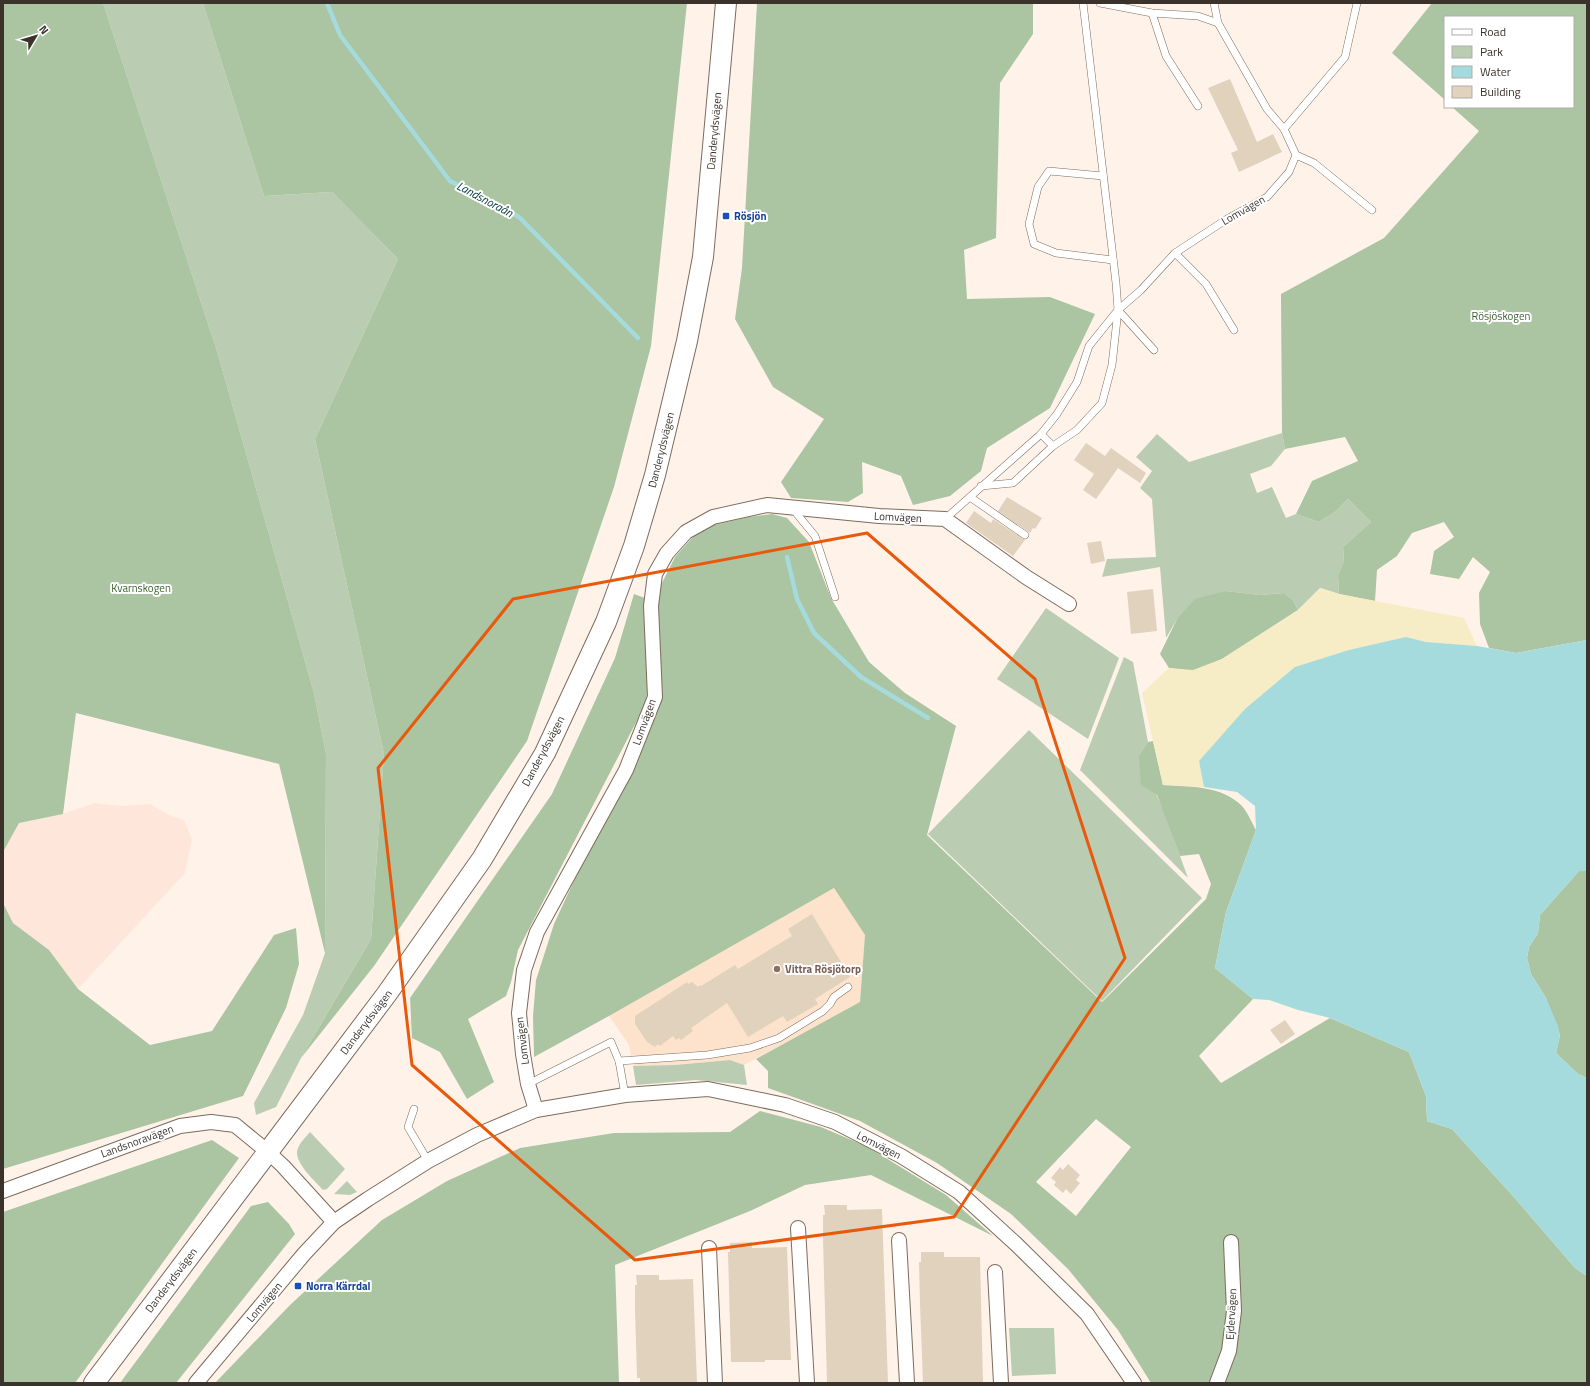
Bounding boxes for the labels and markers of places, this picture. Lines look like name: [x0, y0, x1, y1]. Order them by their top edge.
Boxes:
place label: Rösjön: [734, 208, 767, 224]
marker: Rösjön: [721, 211, 731, 221]
place label: Vittra Rösjötorp: [785, 961, 861, 977]
marker: Vittra Rösjötorp: [772, 964, 782, 974]
place label: Norra Kärrdal: [306, 1278, 371, 1294]
marker: Norra Kärrdal: [293, 1281, 303, 1291]

